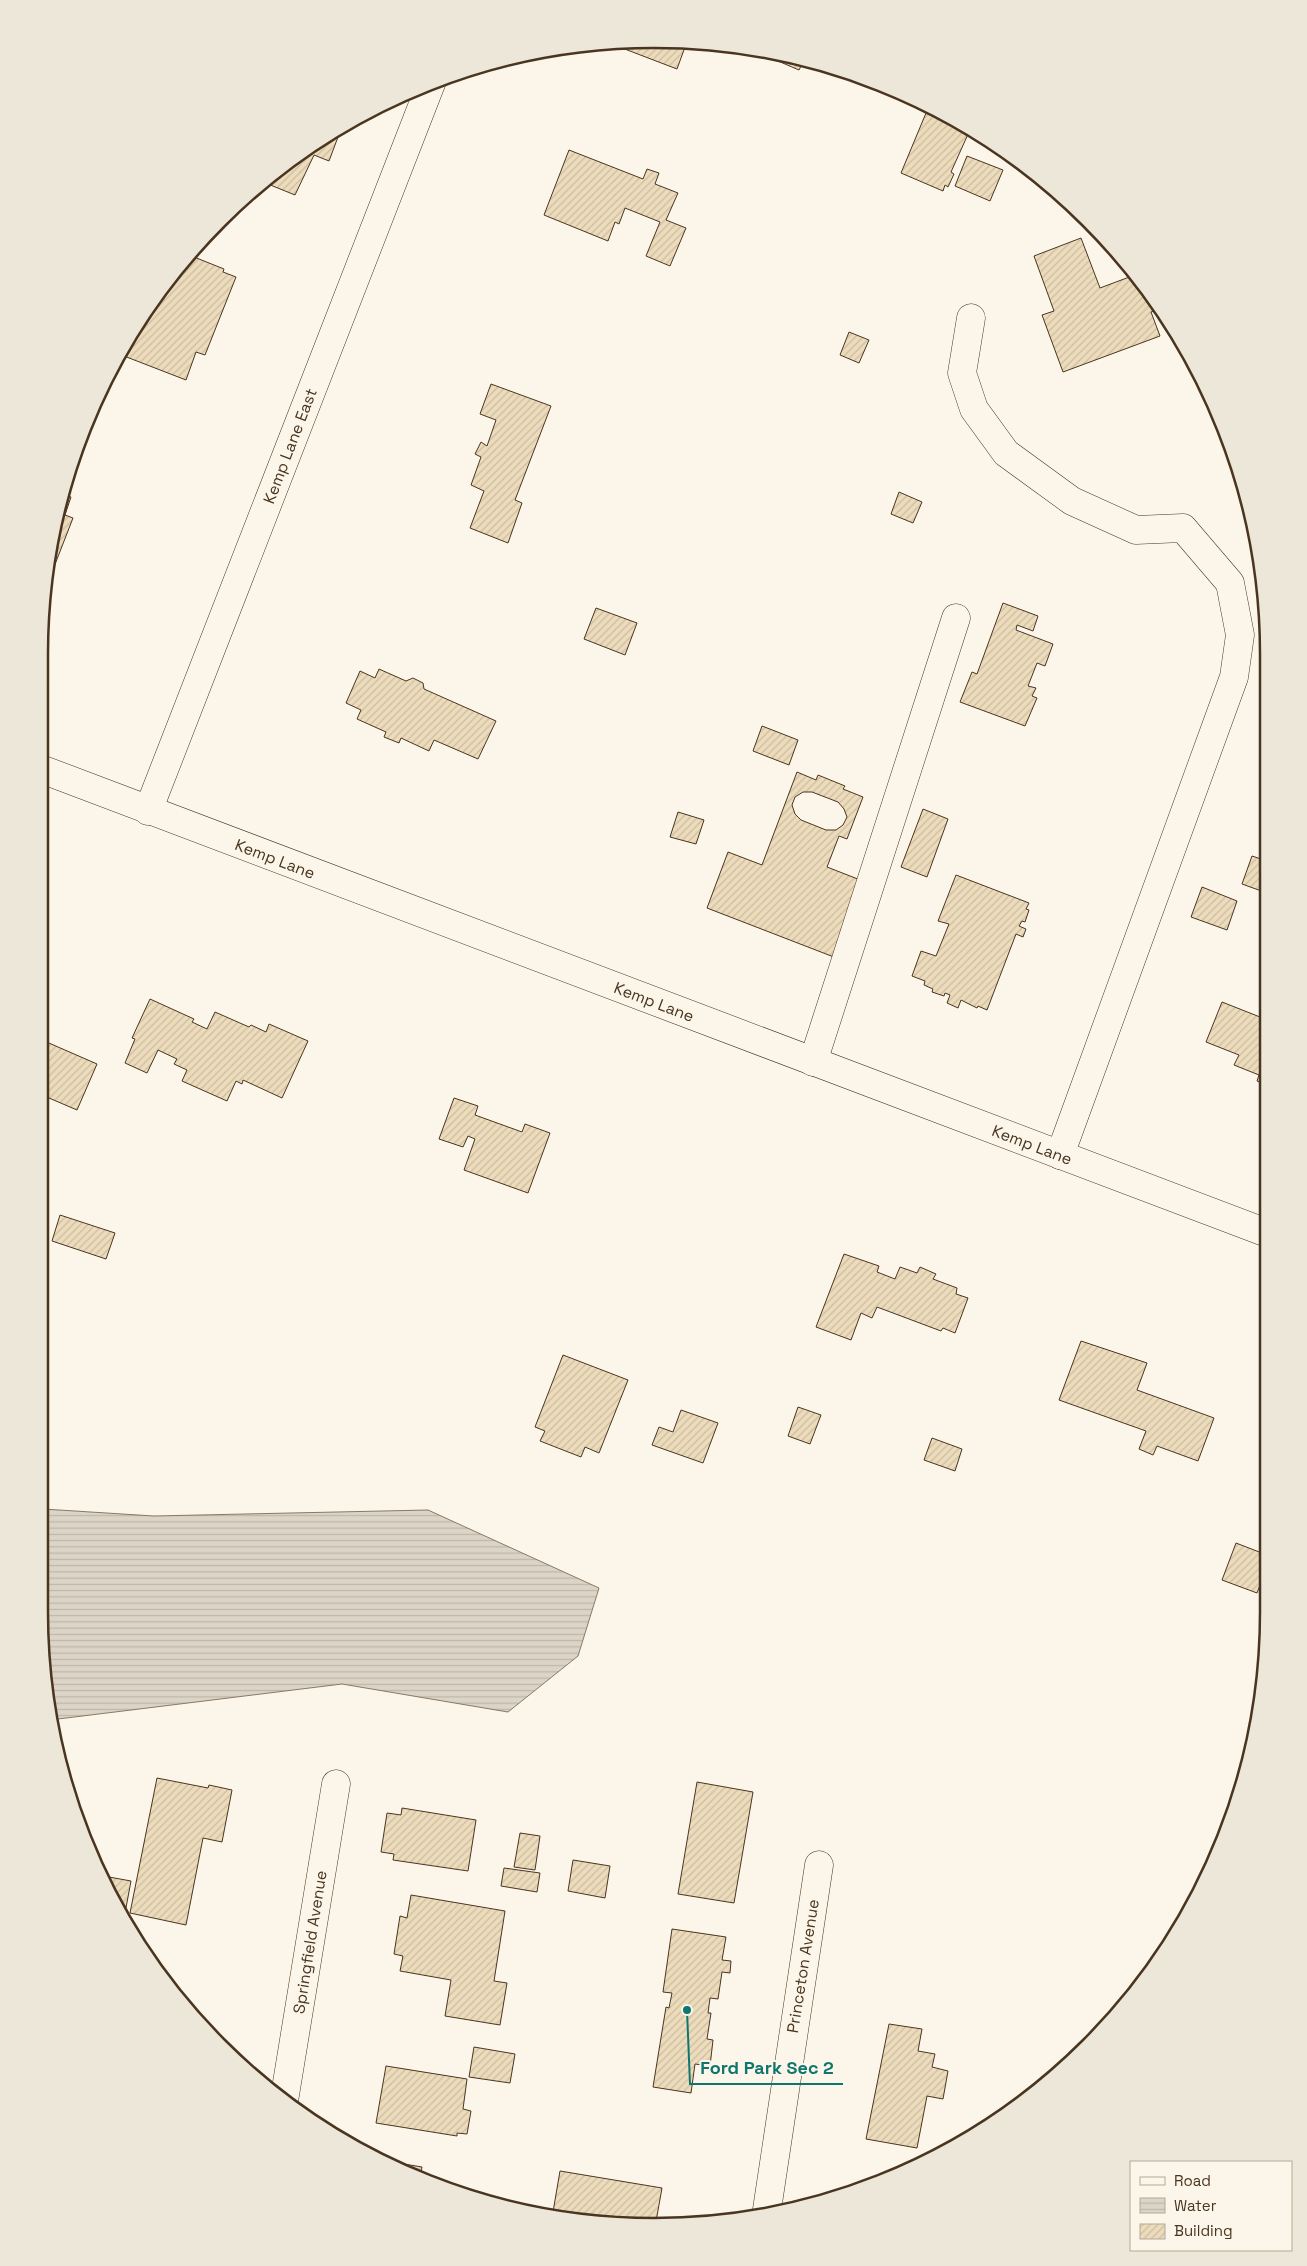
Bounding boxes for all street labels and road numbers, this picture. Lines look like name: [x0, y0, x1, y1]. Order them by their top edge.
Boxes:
street label: Kemp Lane East: [258, 385, 322, 507]
street label: Kemp Lane: [232, 834, 318, 884]
street label: Kemp Lane: [611, 977, 697, 1027]
street label: Kemp Lane: [989, 1120, 1075, 1170]
street label: Springfield Avenue: [288, 1869, 332, 2015]
street label: Princeton Avenue: [782, 1898, 824, 2034]

